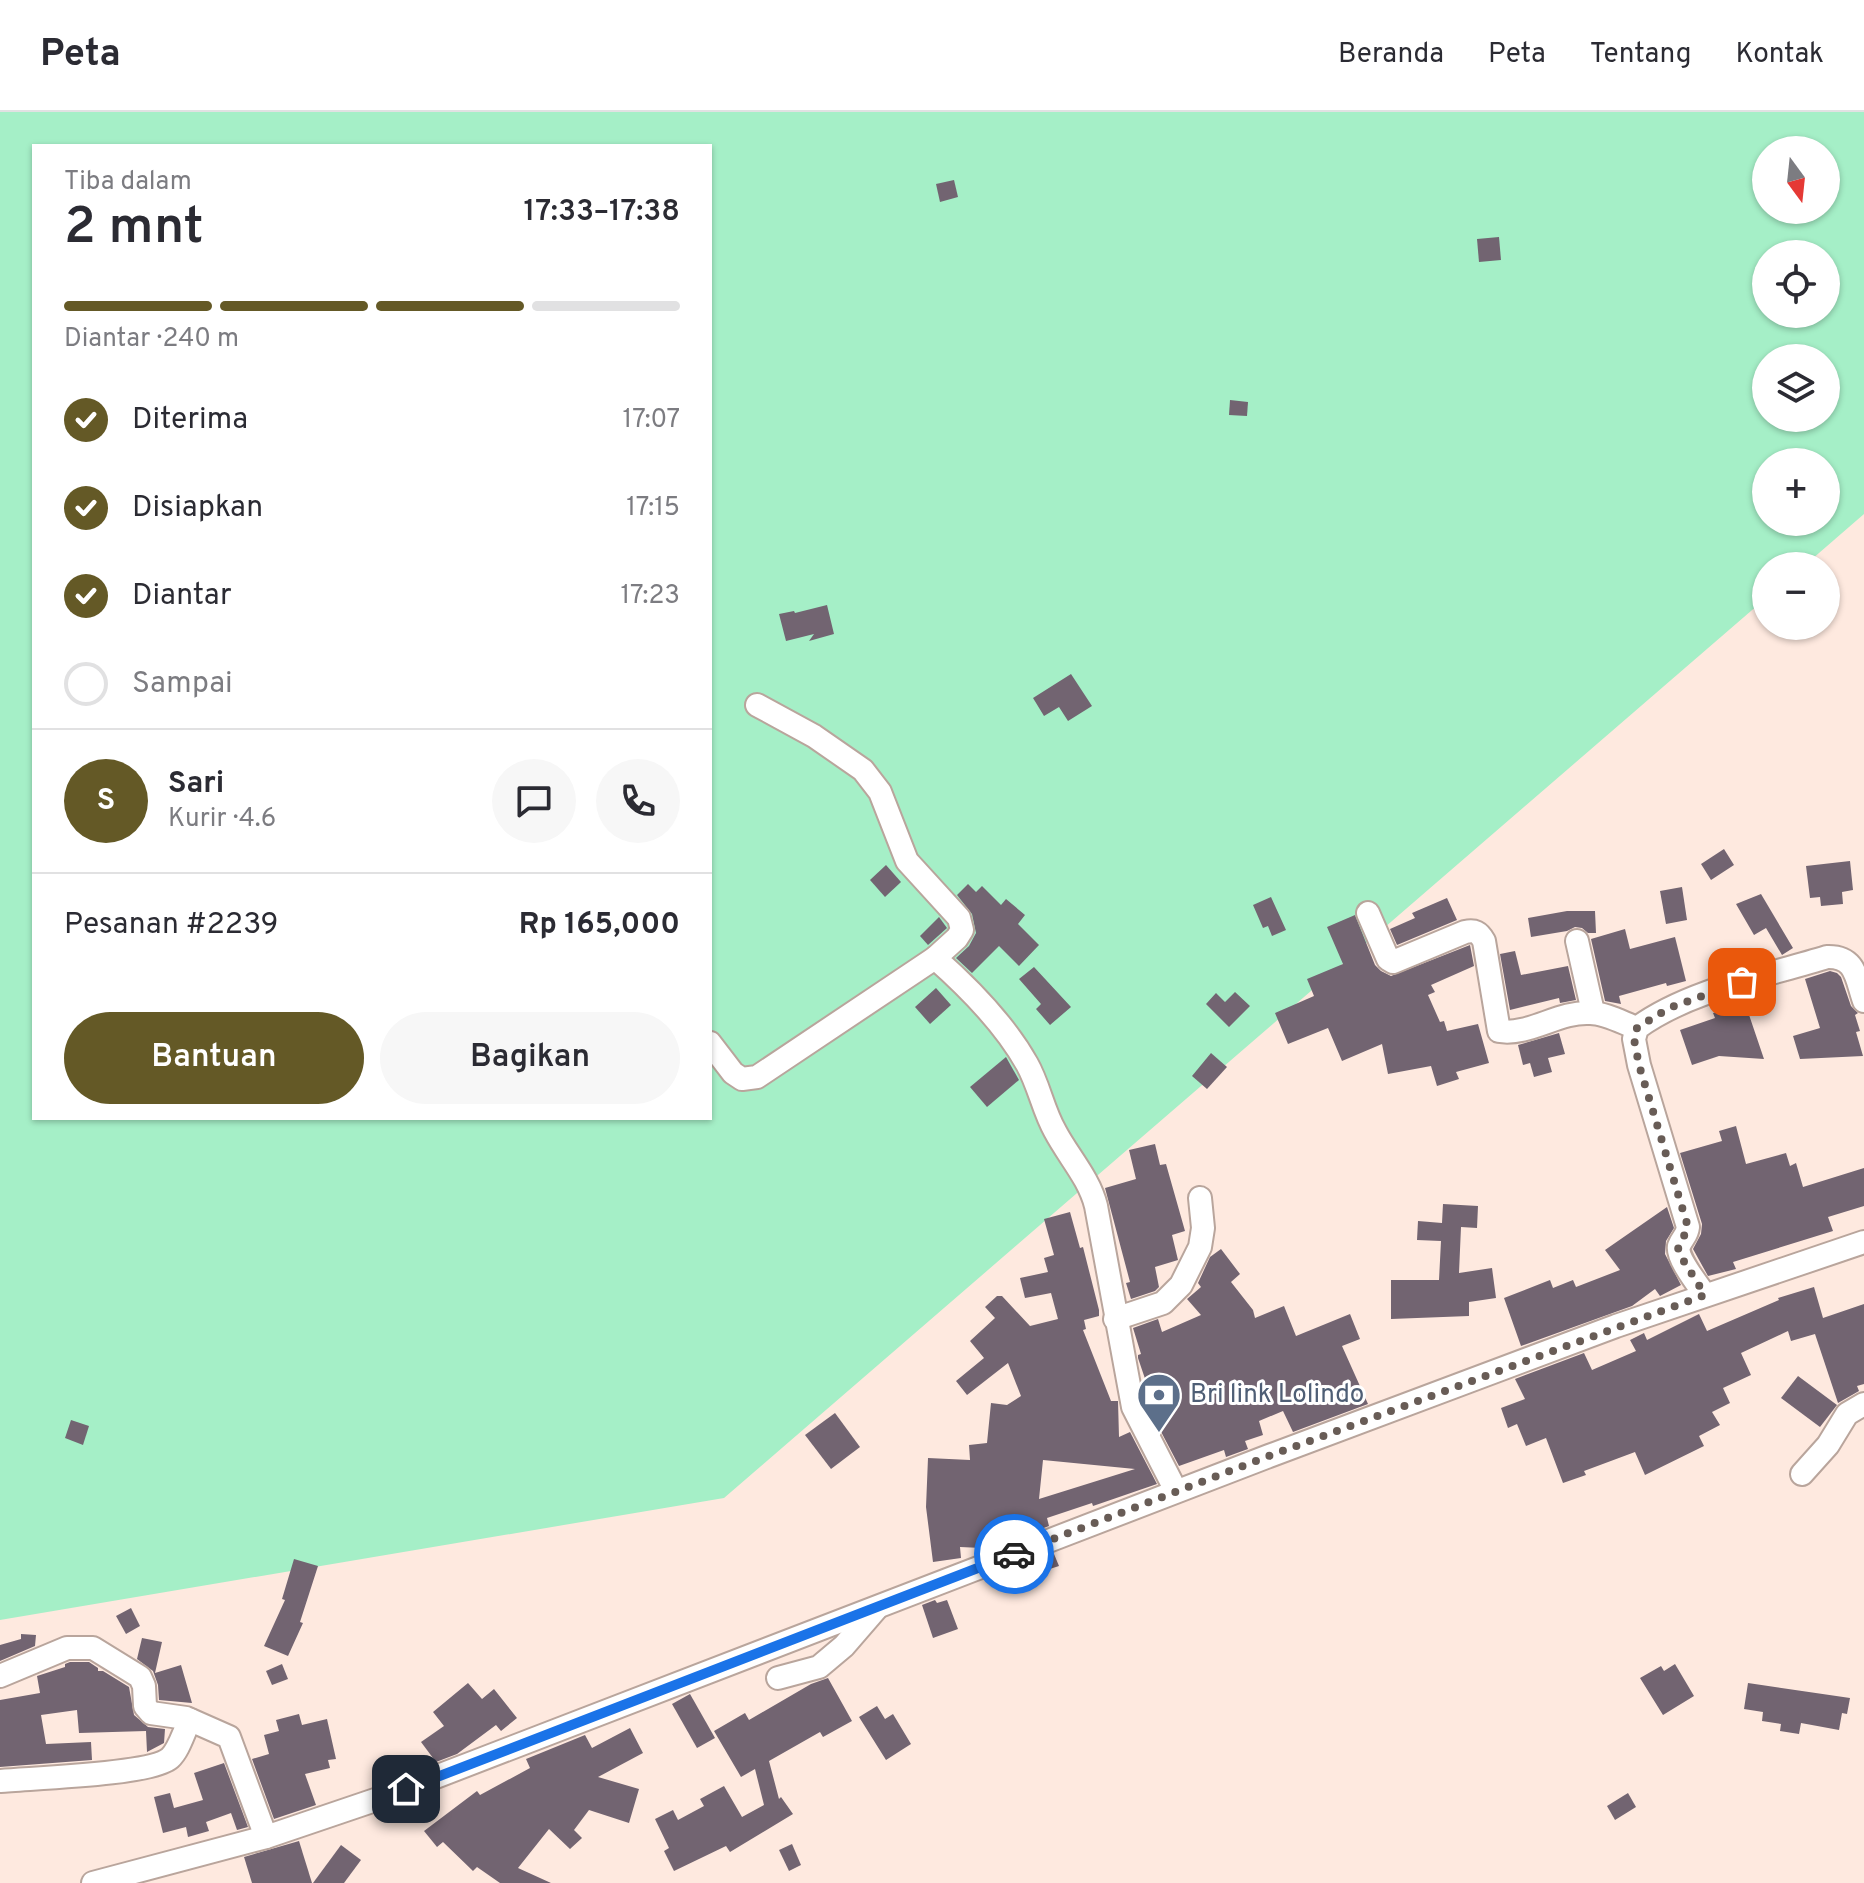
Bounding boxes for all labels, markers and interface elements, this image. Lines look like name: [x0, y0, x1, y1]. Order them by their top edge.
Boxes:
text: Peta: [40, 31, 121, 80]
text: Beranda: [1338, 37, 1444, 73]
text: Peta: [1488, 37, 1546, 73]
text: Tentang: [1590, 37, 1691, 73]
text: Kontak: [1735, 37, 1824, 73]
north arrow: [1752, 136, 1840, 224]
map controls: [1752, 136, 1840, 640]
text: Tiba dalam: [64, 166, 192, 199]
text: 17:33–17:38: [524, 194, 680, 231]
text: 2 mnt: [64, 196, 204, 262]
button: locate: [1752, 240, 1840, 328]
text: Diantar · 240 m: [64, 323, 239, 356]
button: layers: [1752, 344, 1840, 432]
icon: check: [64, 398, 108, 442]
text: Diterima: [132, 402, 248, 439]
text: 17:07: [623, 404, 680, 437]
button: +: [1752, 448, 1840, 536]
icon: check: [64, 486, 108, 530]
text: Disiapkan: [132, 490, 263, 527]
text: 17:15: [626, 492, 680, 525]
button: −: [1752, 552, 1840, 640]
icon: check: [64, 574, 108, 618]
text: Diantar: [132, 578, 232, 615]
text: 17:23: [620, 580, 680, 613]
text: Sampai: [132, 666, 233, 703]
button: chat: [492, 759, 576, 843]
button: phone: [596, 759, 680, 843]
text: Sari: [168, 766, 224, 803]
text: S: [97, 783, 115, 820]
text: Kurir · 4.6: [168, 803, 276, 836]
text: Pesanan #2239: [64, 907, 279, 944]
text: Rp 165,000: [519, 907, 680, 944]
pin: [1708, 948, 1776, 1016]
icon: bag: [1720, 960, 1764, 1004]
button: Bantuan: [64, 1012, 364, 1104]
button: Bagikan: [380, 1012, 680, 1104]
bank icon: Bri link Lolindo: [1135, 1371, 1183, 1434]
place label: Bri link Lolindo: [1190, 1379, 1364, 1412]
courier: [974, 1514, 1054, 1594]
icon: car: [992, 1532, 1036, 1576]
pin: [372, 1755, 440, 1823]
icon: home: [384, 1767, 428, 1811]

